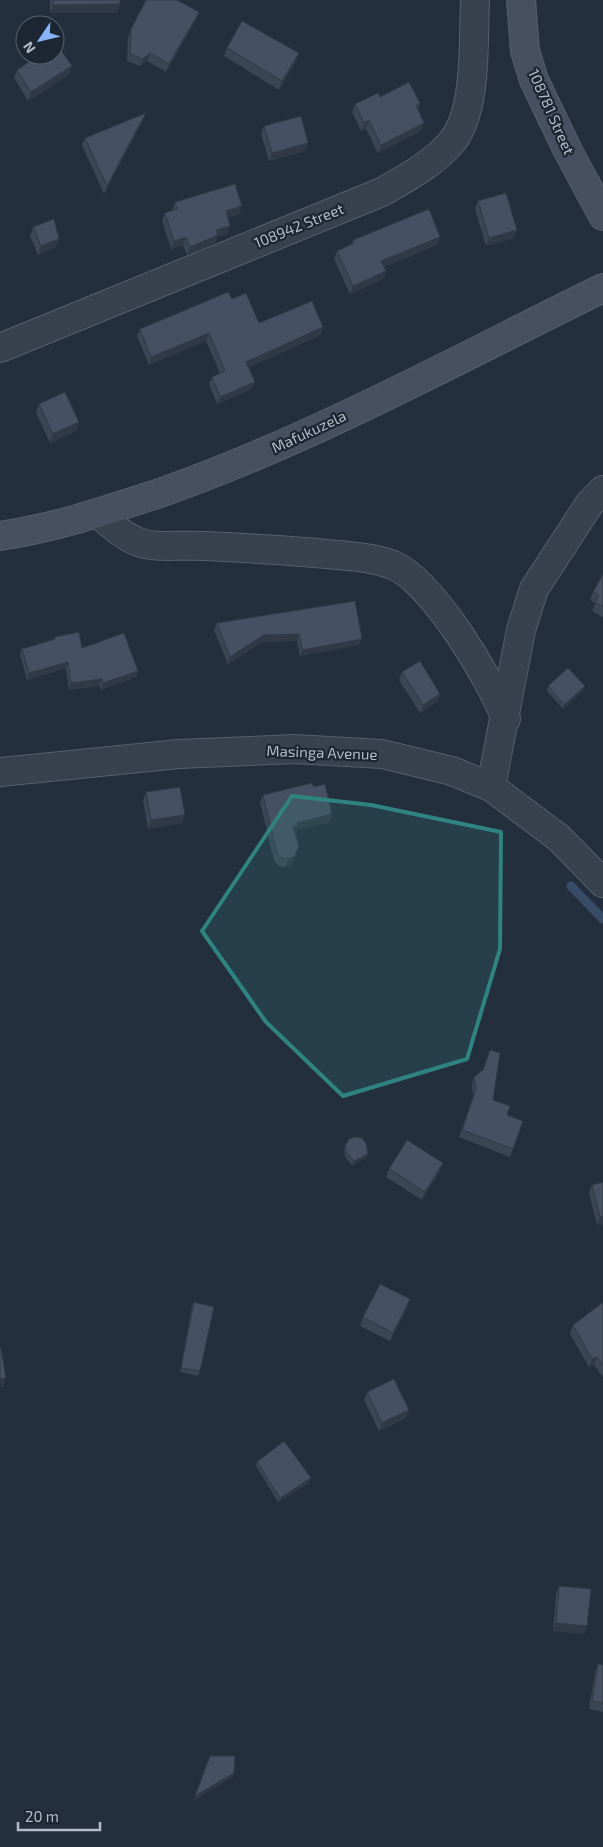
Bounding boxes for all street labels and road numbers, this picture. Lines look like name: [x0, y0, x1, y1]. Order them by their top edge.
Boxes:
street label: 108781 Street: [525, 66, 579, 157]
street label: 108942 Street: [251, 199, 346, 251]
street label: Mafukuzela: [268, 406, 349, 456]
street label: Masinga Avenue: [266, 741, 378, 763]

